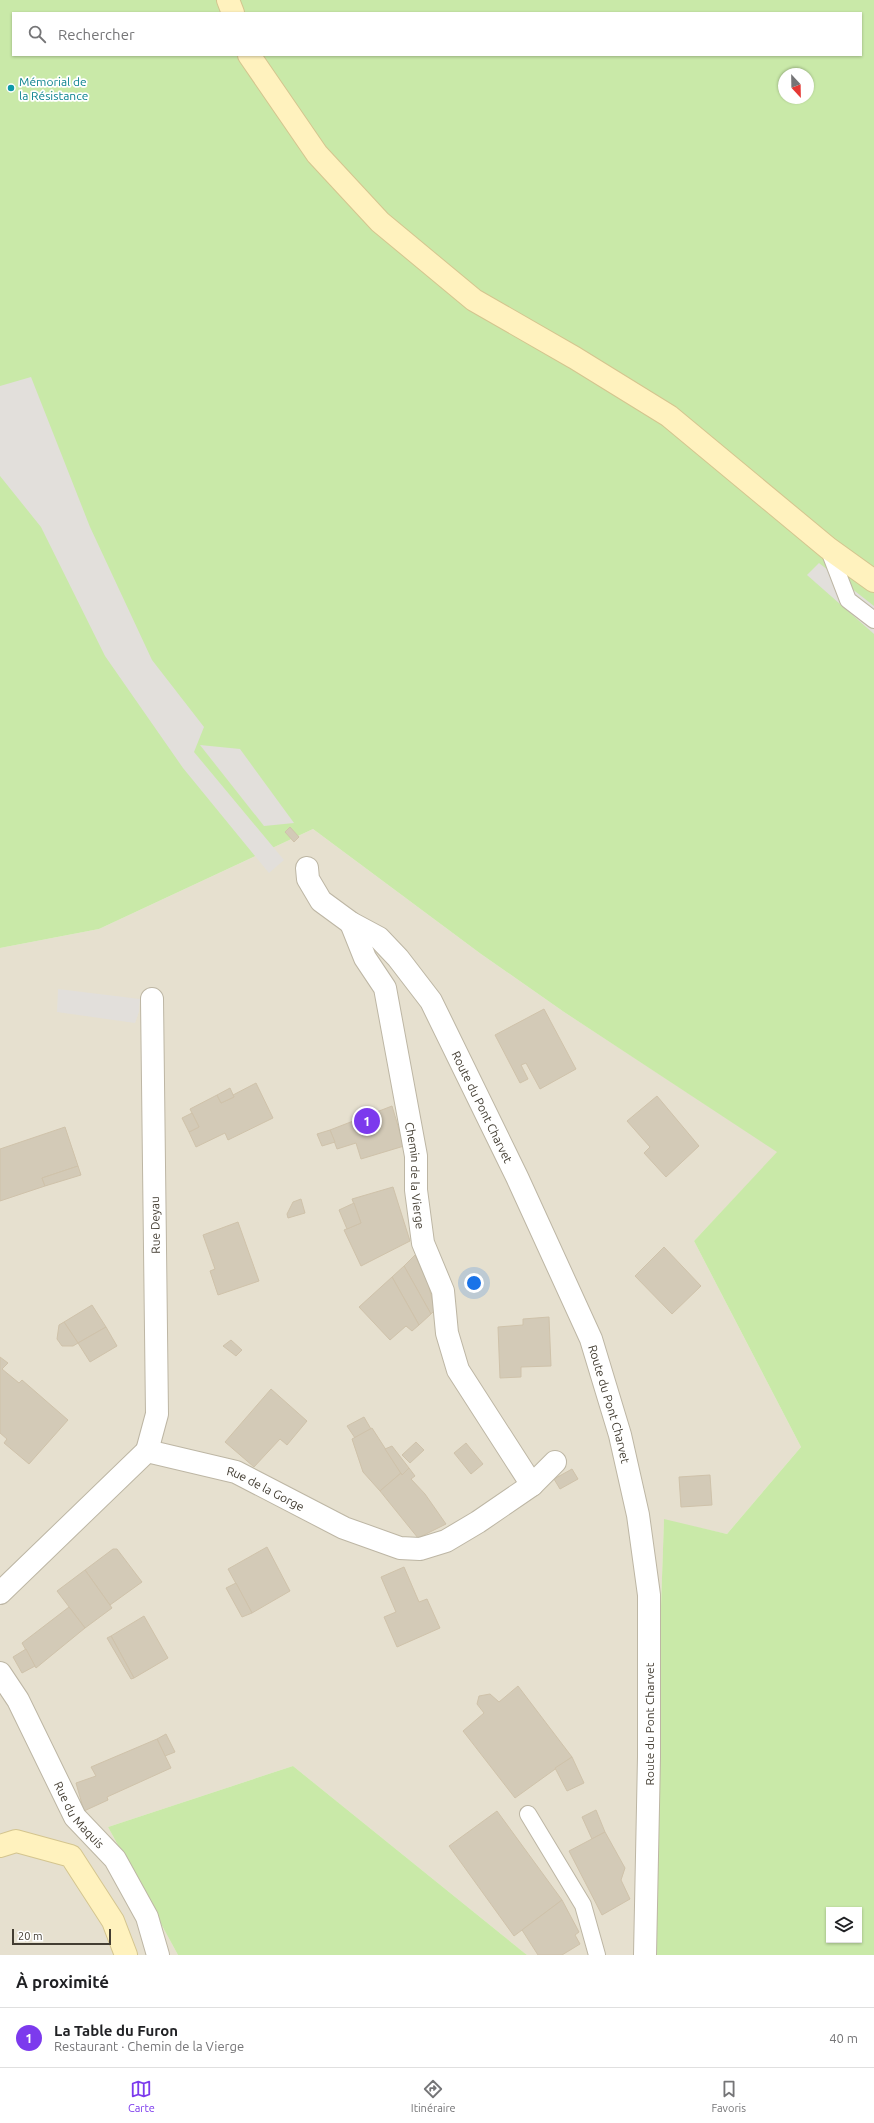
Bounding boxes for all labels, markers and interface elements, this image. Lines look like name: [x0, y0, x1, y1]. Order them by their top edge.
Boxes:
search box: [12, 12, 862, 56]
icon: search: [26, 23, 48, 45]
text: Rechercher: [58, 26, 135, 43]
north arrow: [778, 68, 814, 104]
place label: Mémorial de la Résistance: [19, 75, 88, 102]
marker: Mémorial de la Résistance: [6, 83, 16, 93]
street label: Route du Pont Charvet: [450, 1049, 516, 1165]
pin: 1: [354, 1106, 380, 1136]
street label: Chemin de la Vierge: [403, 1121, 428, 1230]
street label: Rue Deyau: [148, 1196, 162, 1254]
your location: [464, 1273, 484, 1293]
street label: Route du Pont Charvet: [587, 1343, 633, 1465]
street label: Rue de la Gorge: [226, 1464, 307, 1513]
street label: Route du Pont Charvet: [643, 1662, 656, 1785]
street label: Rue du Maquis: [52, 1779, 107, 1850]
map controls: [826, 1907, 862, 1943]
button: layers: [826, 1907, 862, 1943]
scale bar: [12, 1927, 111, 1946]
text: 20 m: [18, 1930, 42, 1942]
text: À proximité: [16, 1972, 109, 1991]
text: La Table du Furon: [54, 2022, 178, 2039]
text: 1: [25, 2031, 33, 2045]
text: 40 m: [829, 2031, 858, 2045]
text: Restaurant · Chemin de la Vierge: [54, 2039, 244, 2053]
tab: Carte: [128, 2078, 155, 2114]
tab: Itinéraire: [411, 2078, 456, 2114]
tab: Favoris: [712, 2078, 746, 2114]

